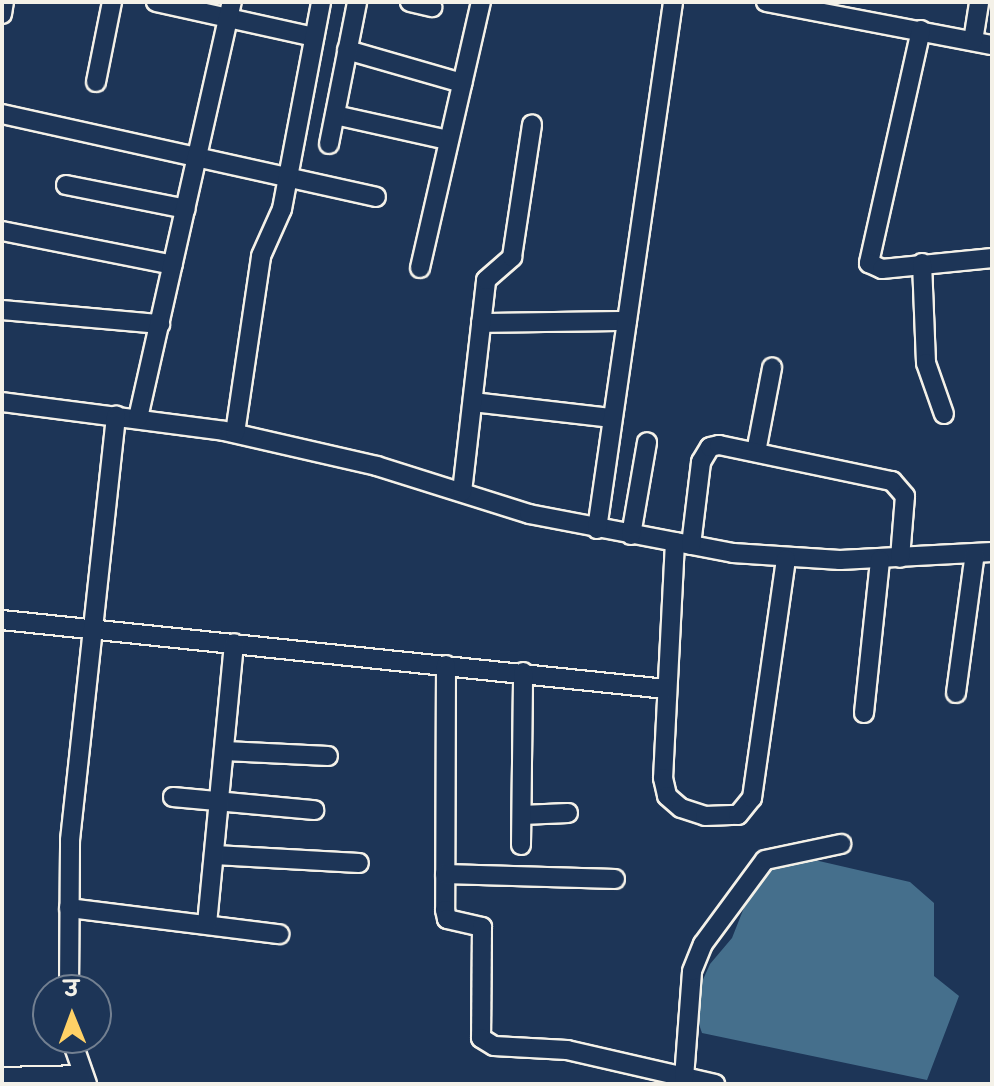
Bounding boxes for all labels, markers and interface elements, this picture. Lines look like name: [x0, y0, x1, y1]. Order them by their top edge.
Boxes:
north arrow: [32, 974, 112, 1054]
text: उ: [64, 979, 79, 1005]

